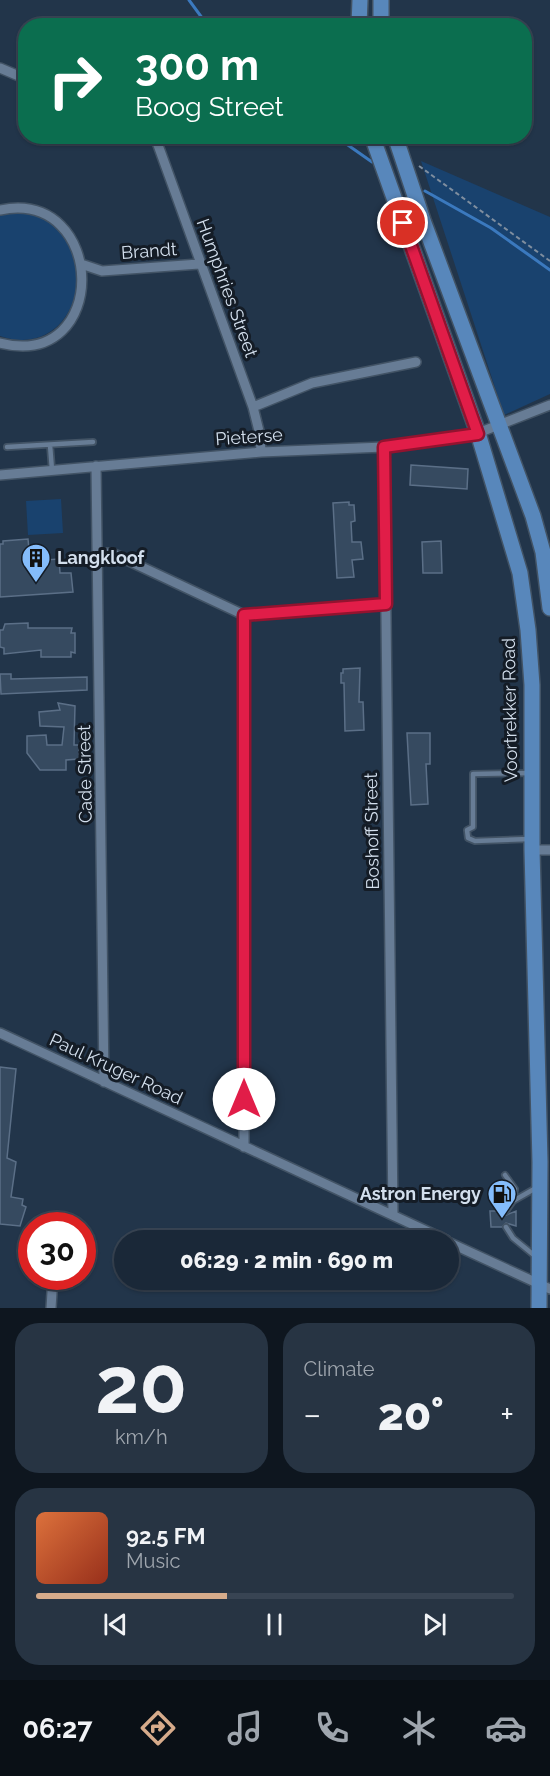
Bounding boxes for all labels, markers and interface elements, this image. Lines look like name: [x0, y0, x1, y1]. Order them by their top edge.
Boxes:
text: 300 m: [135, 41, 259, 90]
icon: right: [36, 42, 114, 120]
text: Boog Street: [135, 91, 284, 122]
pin: [377, 197, 428, 248]
icon: arrive: [386, 206, 419, 239]
street label: Humphries Street: [193, 216, 262, 360]
street label: Brandt: [120, 238, 178, 263]
street label: Pieterse: [215, 424, 284, 449]
building icon: Langkloof: [20, 542, 52, 584]
place label: Langkloof: [57, 547, 146, 568]
street label: Voortrekker Road: [498, 638, 521, 782]
street label: Cade Street: [73, 725, 96, 823]
street label: Boshoff Street: [360, 772, 383, 890]
street label: Paul Kruger Road: [46, 1028, 186, 1109]
position arrow: [212, 1067, 276, 1131]
fuel station icon: Astron Energy: [486, 1178, 518, 1220]
place label: Astron Energy: [360, 1183, 481, 1204]
speed limit sign: 30: [18, 1212, 96, 1290]
text: 06:29 · 2 min · 690 m: [180, 1247, 393, 1273]
text: 20: [95, 1340, 187, 1431]
text: Climate: [304, 1357, 375, 1381]
text: 20°: [378, 1388, 444, 1441]
text: −: [304, 1395, 321, 1434]
text: +: [500, 1395, 514, 1434]
text: km/h: [115, 1425, 168, 1449]
text: 92.5 FM: [126, 1523, 205, 1549]
text: Music: [126, 1549, 180, 1573]
icon: previous: [99, 1608, 132, 1641]
icon: pause: [258, 1608, 291, 1641]
icon: next: [418, 1608, 451, 1641]
icon: directions: [137, 1707, 179, 1749]
icon: music: [224, 1707, 266, 1749]
icon: phone: [311, 1707, 353, 1749]
icon: climate: [398, 1707, 440, 1749]
icon: car: [485, 1707, 527, 1749]
text: 06:27: [22, 1713, 93, 1744]

